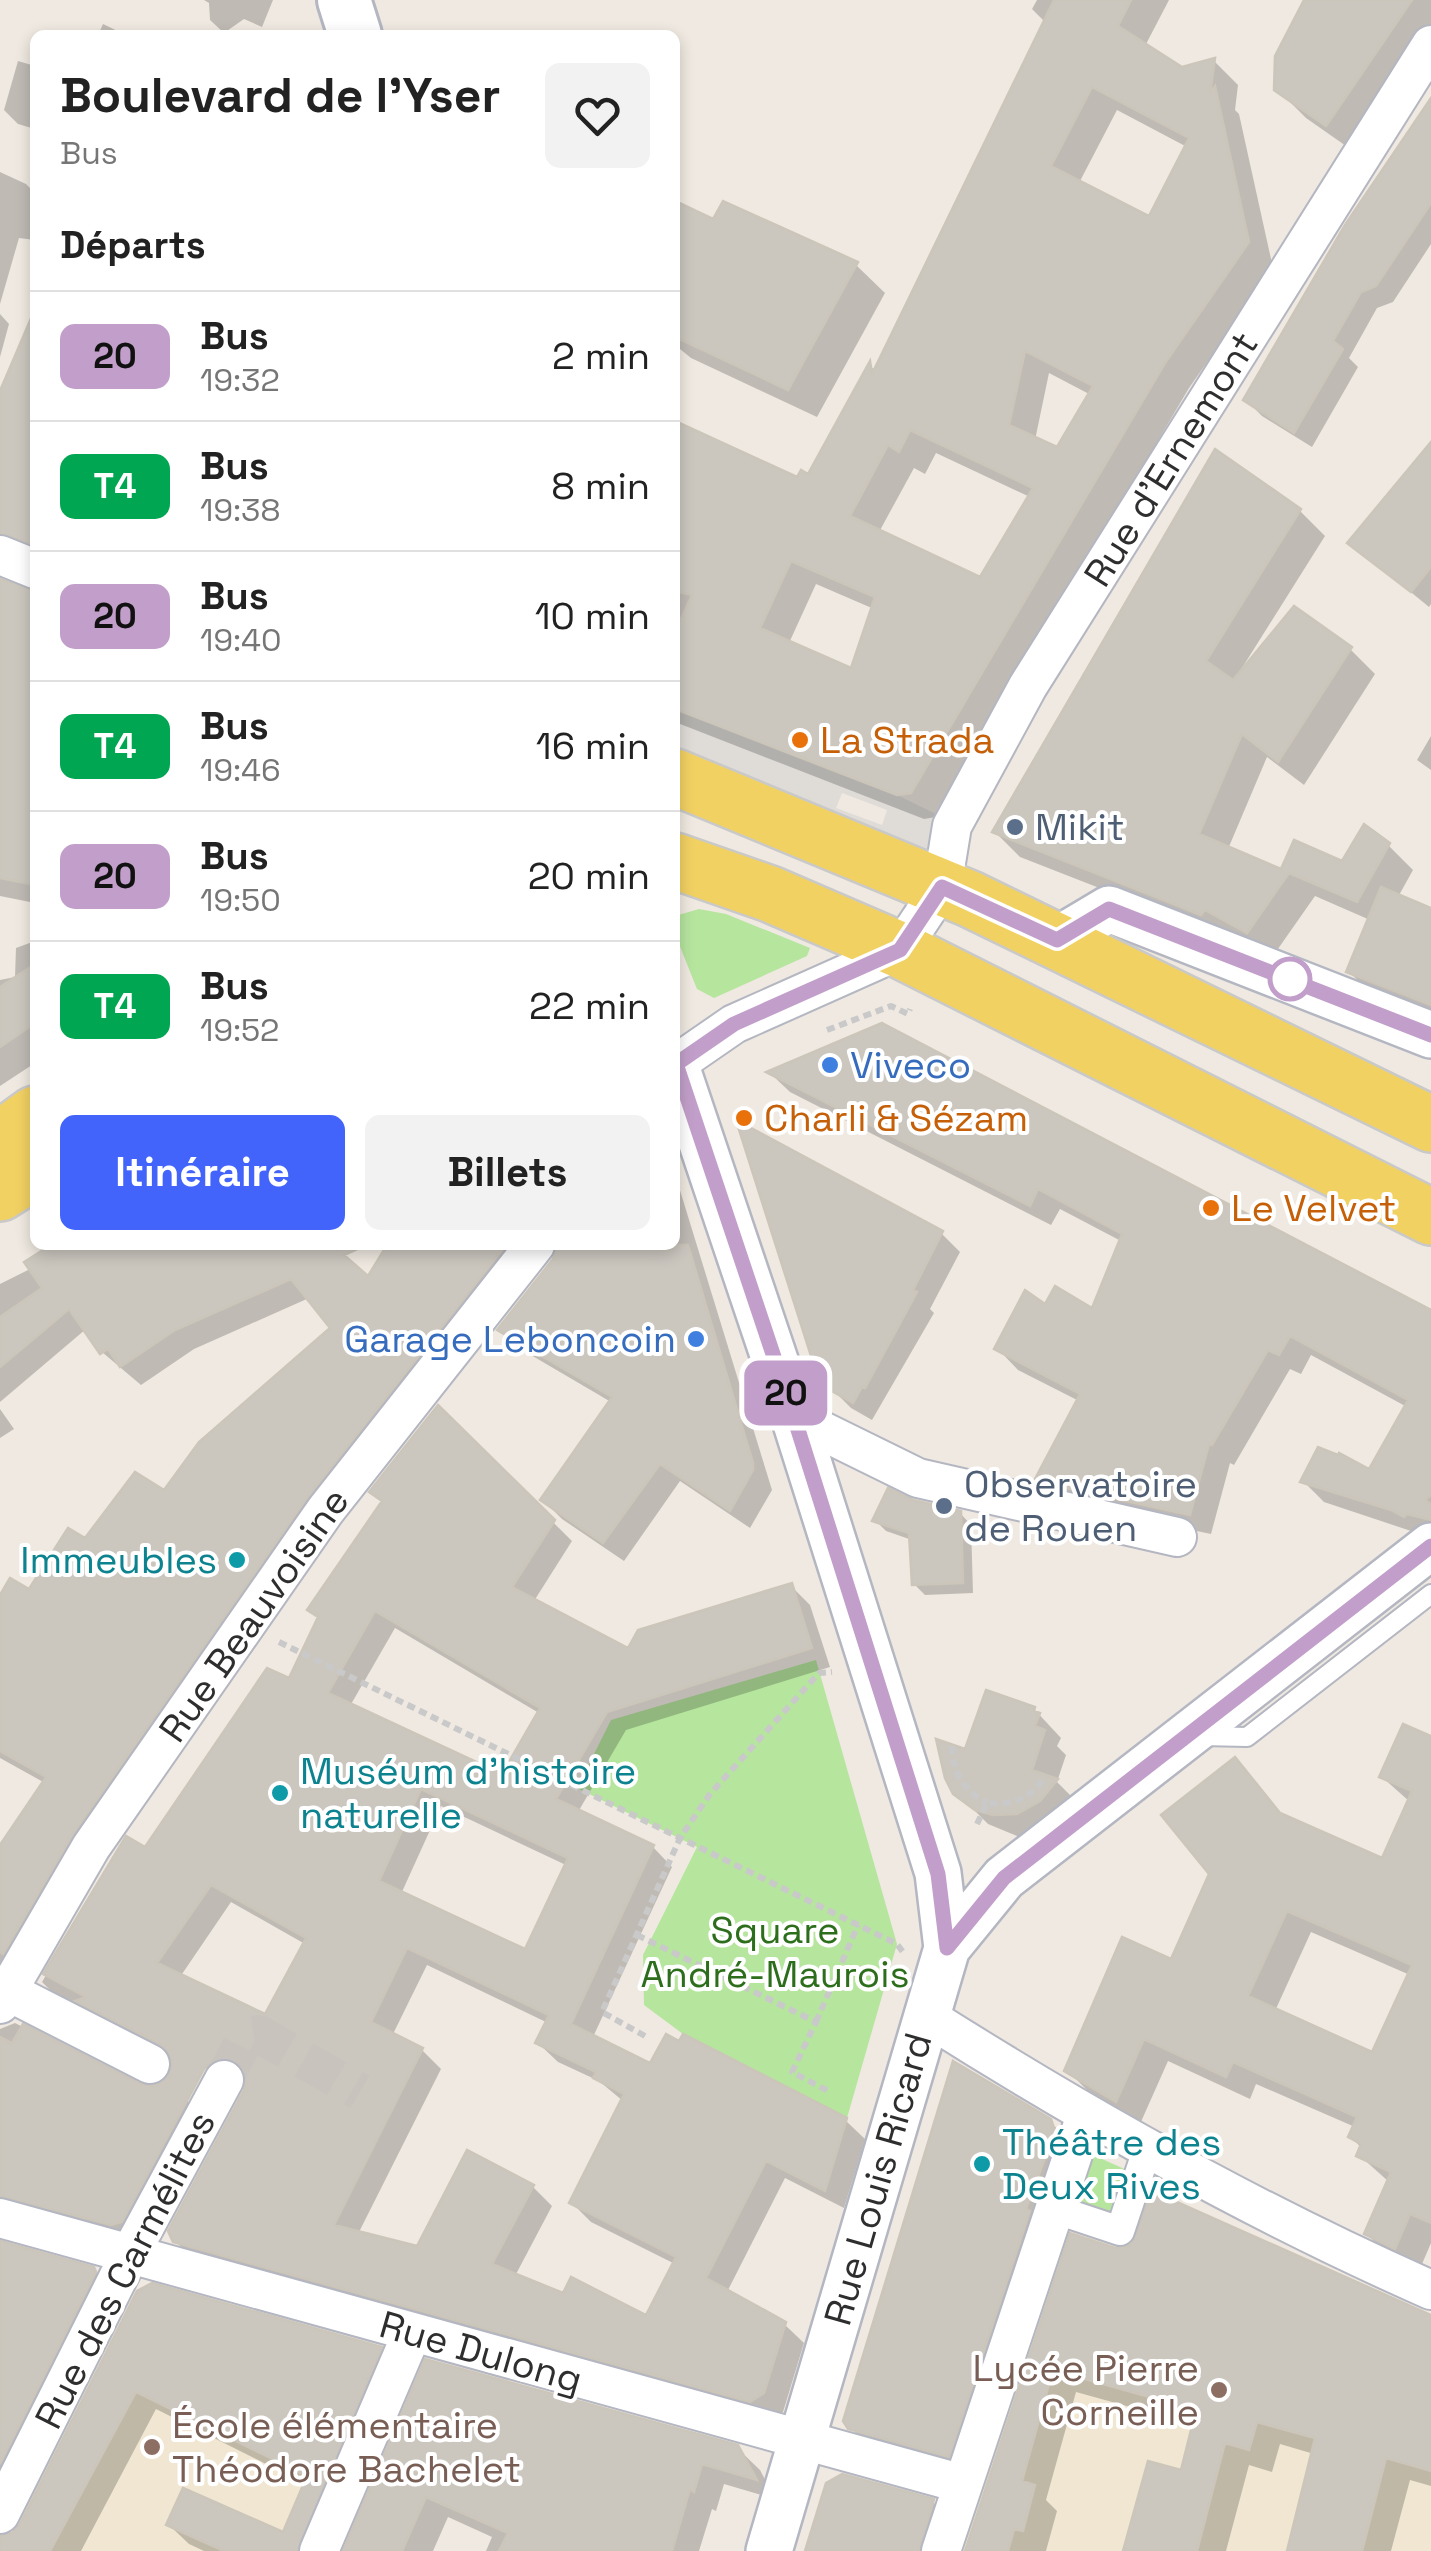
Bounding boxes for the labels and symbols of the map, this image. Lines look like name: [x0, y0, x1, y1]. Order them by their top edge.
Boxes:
street label: Rue d'Ernemont: [1073, 323, 1269, 595]
place label: La Strada: [820, 716, 994, 764]
marker: La Strada: [789, 729, 811, 751]
place label: Mikit: [1035, 803, 1124, 851]
marker: Mikit: [1004, 816, 1026, 838]
unlabelled marker: [1269, 958, 1311, 1000]
place label: Viveco: [850, 1041, 971, 1089]
marker: Viveco: [819, 1054, 841, 1076]
place label: Charli & Sézam: [764, 1094, 1028, 1142]
marker: Charli & Sézam: [733, 1107, 755, 1129]
place label: Le Velvet: [1231, 1184, 1396, 1232]
marker: Le Velvet: [1200, 1197, 1222, 1219]
place label: Garage Leboncoin: [344, 1315, 676, 1363]
marker: Garage Leboncoin: [685, 1328, 707, 1350]
line badge: 20: [741, 1360, 831, 1426]
place label: Observatoire de Rouen: [964, 1460, 1197, 1552]
street label: Rue Beauvoisine: [148, 1479, 360, 1751]
marker: Observatoire de Rouen: [933, 1495, 955, 1517]
place label: Immeubles: [20, 1536, 217, 1584]
marker: Immeubles: [226, 1549, 248, 1571]
place label: Muséum d'histoire naturelle: [300, 1747, 636, 1839]
marker: Muséum d'histoire naturelle: [269, 1782, 291, 1804]
park label: Square André-Maurois: [640, 1906, 910, 1998]
street label: Rue Louis Ricard: [813, 2027, 943, 2331]
street label: Rue des Carmélites: [24, 2103, 226, 2437]
place label: Théâtre des Deux Rives: [1002, 2118, 1221, 2210]
marker: Théâtre des Deux Rives: [971, 2153, 993, 2175]
street label: Rue Dulong: [374, 2300, 588, 2404]
place label: Lycée Pierre Corneille: [973, 2344, 1199, 2436]
marker: Lycée Pierre Corneille: [1208, 2379, 1230, 2401]
place label: École élémentaire Théodore Bachelet: [172, 2401, 521, 2493]
marker: École élémentaire Théodore Bachelet: [141, 2436, 163, 2458]

